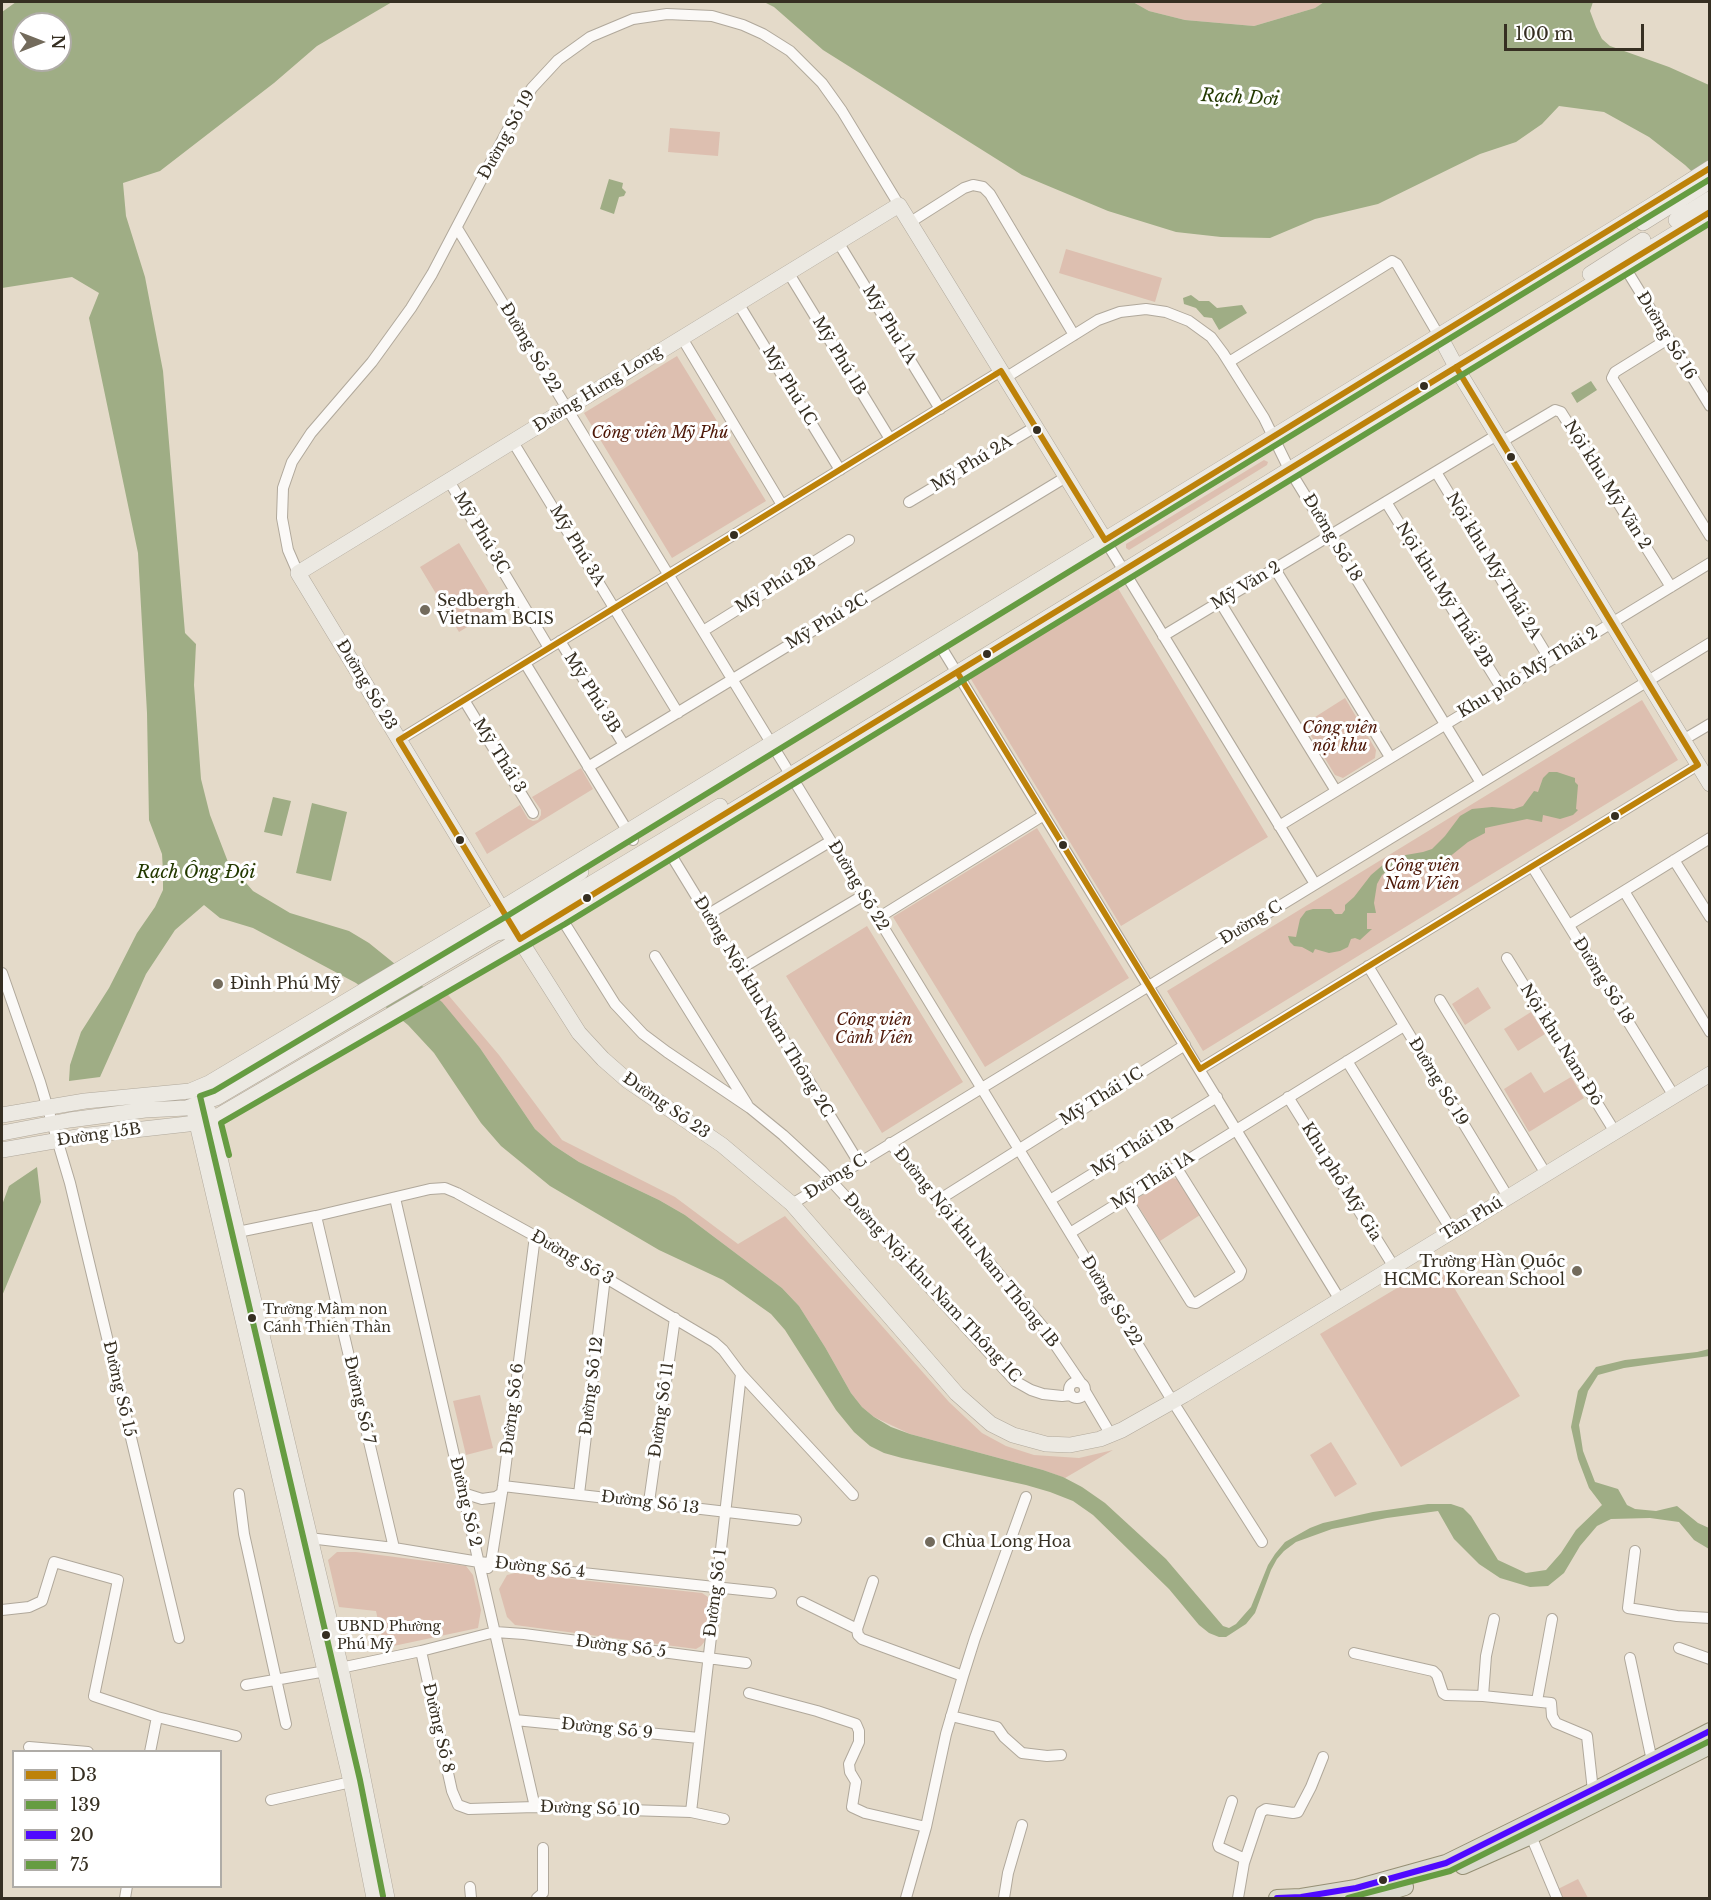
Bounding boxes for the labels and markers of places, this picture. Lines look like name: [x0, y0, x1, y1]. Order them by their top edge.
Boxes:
unlabelled marker: [1418, 380, 1430, 392]
unlabelled marker: [1031, 424, 1043, 436]
unlabelled marker: [1505, 451, 1517, 463]
unlabelled marker: [728, 529, 740, 541]
place label: Sedbergh Vietnam BCIS: [437, 591, 554, 629]
marker: Sedbergh Vietnam BCIS: [418, 603, 432, 617]
unlabelled marker: [981, 648, 993, 660]
unlabelled marker: [1609, 810, 1621, 822]
unlabelled marker: [454, 834, 466, 846]
unlabelled marker: [1057, 839, 1069, 851]
unlabelled marker: [581, 892, 593, 904]
place label: Đình Phú Mỹ: [230, 974, 341, 994]
marker: Đình Phú Mỹ: [211, 977, 225, 991]
place label: Trường Hàn Quốc HCMC Korean School: [1383, 1252, 1565, 1290]
marker: Trường Hàn Quốc HCMC Korean School: [1570, 1264, 1584, 1278]
place label: Trường Mầm non Cánh Thiên Thần: [263, 1302, 391, 1334]
marker: Trường Mầm non Cánh Thiên Thần: [246, 1312, 258, 1324]
place label: Chùa Long Hoa: [942, 1532, 1071, 1552]
marker: Chùa Long Hoa: [923, 1535, 937, 1549]
place label: UBND Phường Phú Mỹ: [337, 1619, 441, 1652]
marker: UBND Phường Phú Mỹ: [320, 1629, 332, 1641]
unlabelled marker: [1377, 1874, 1389, 1886]

